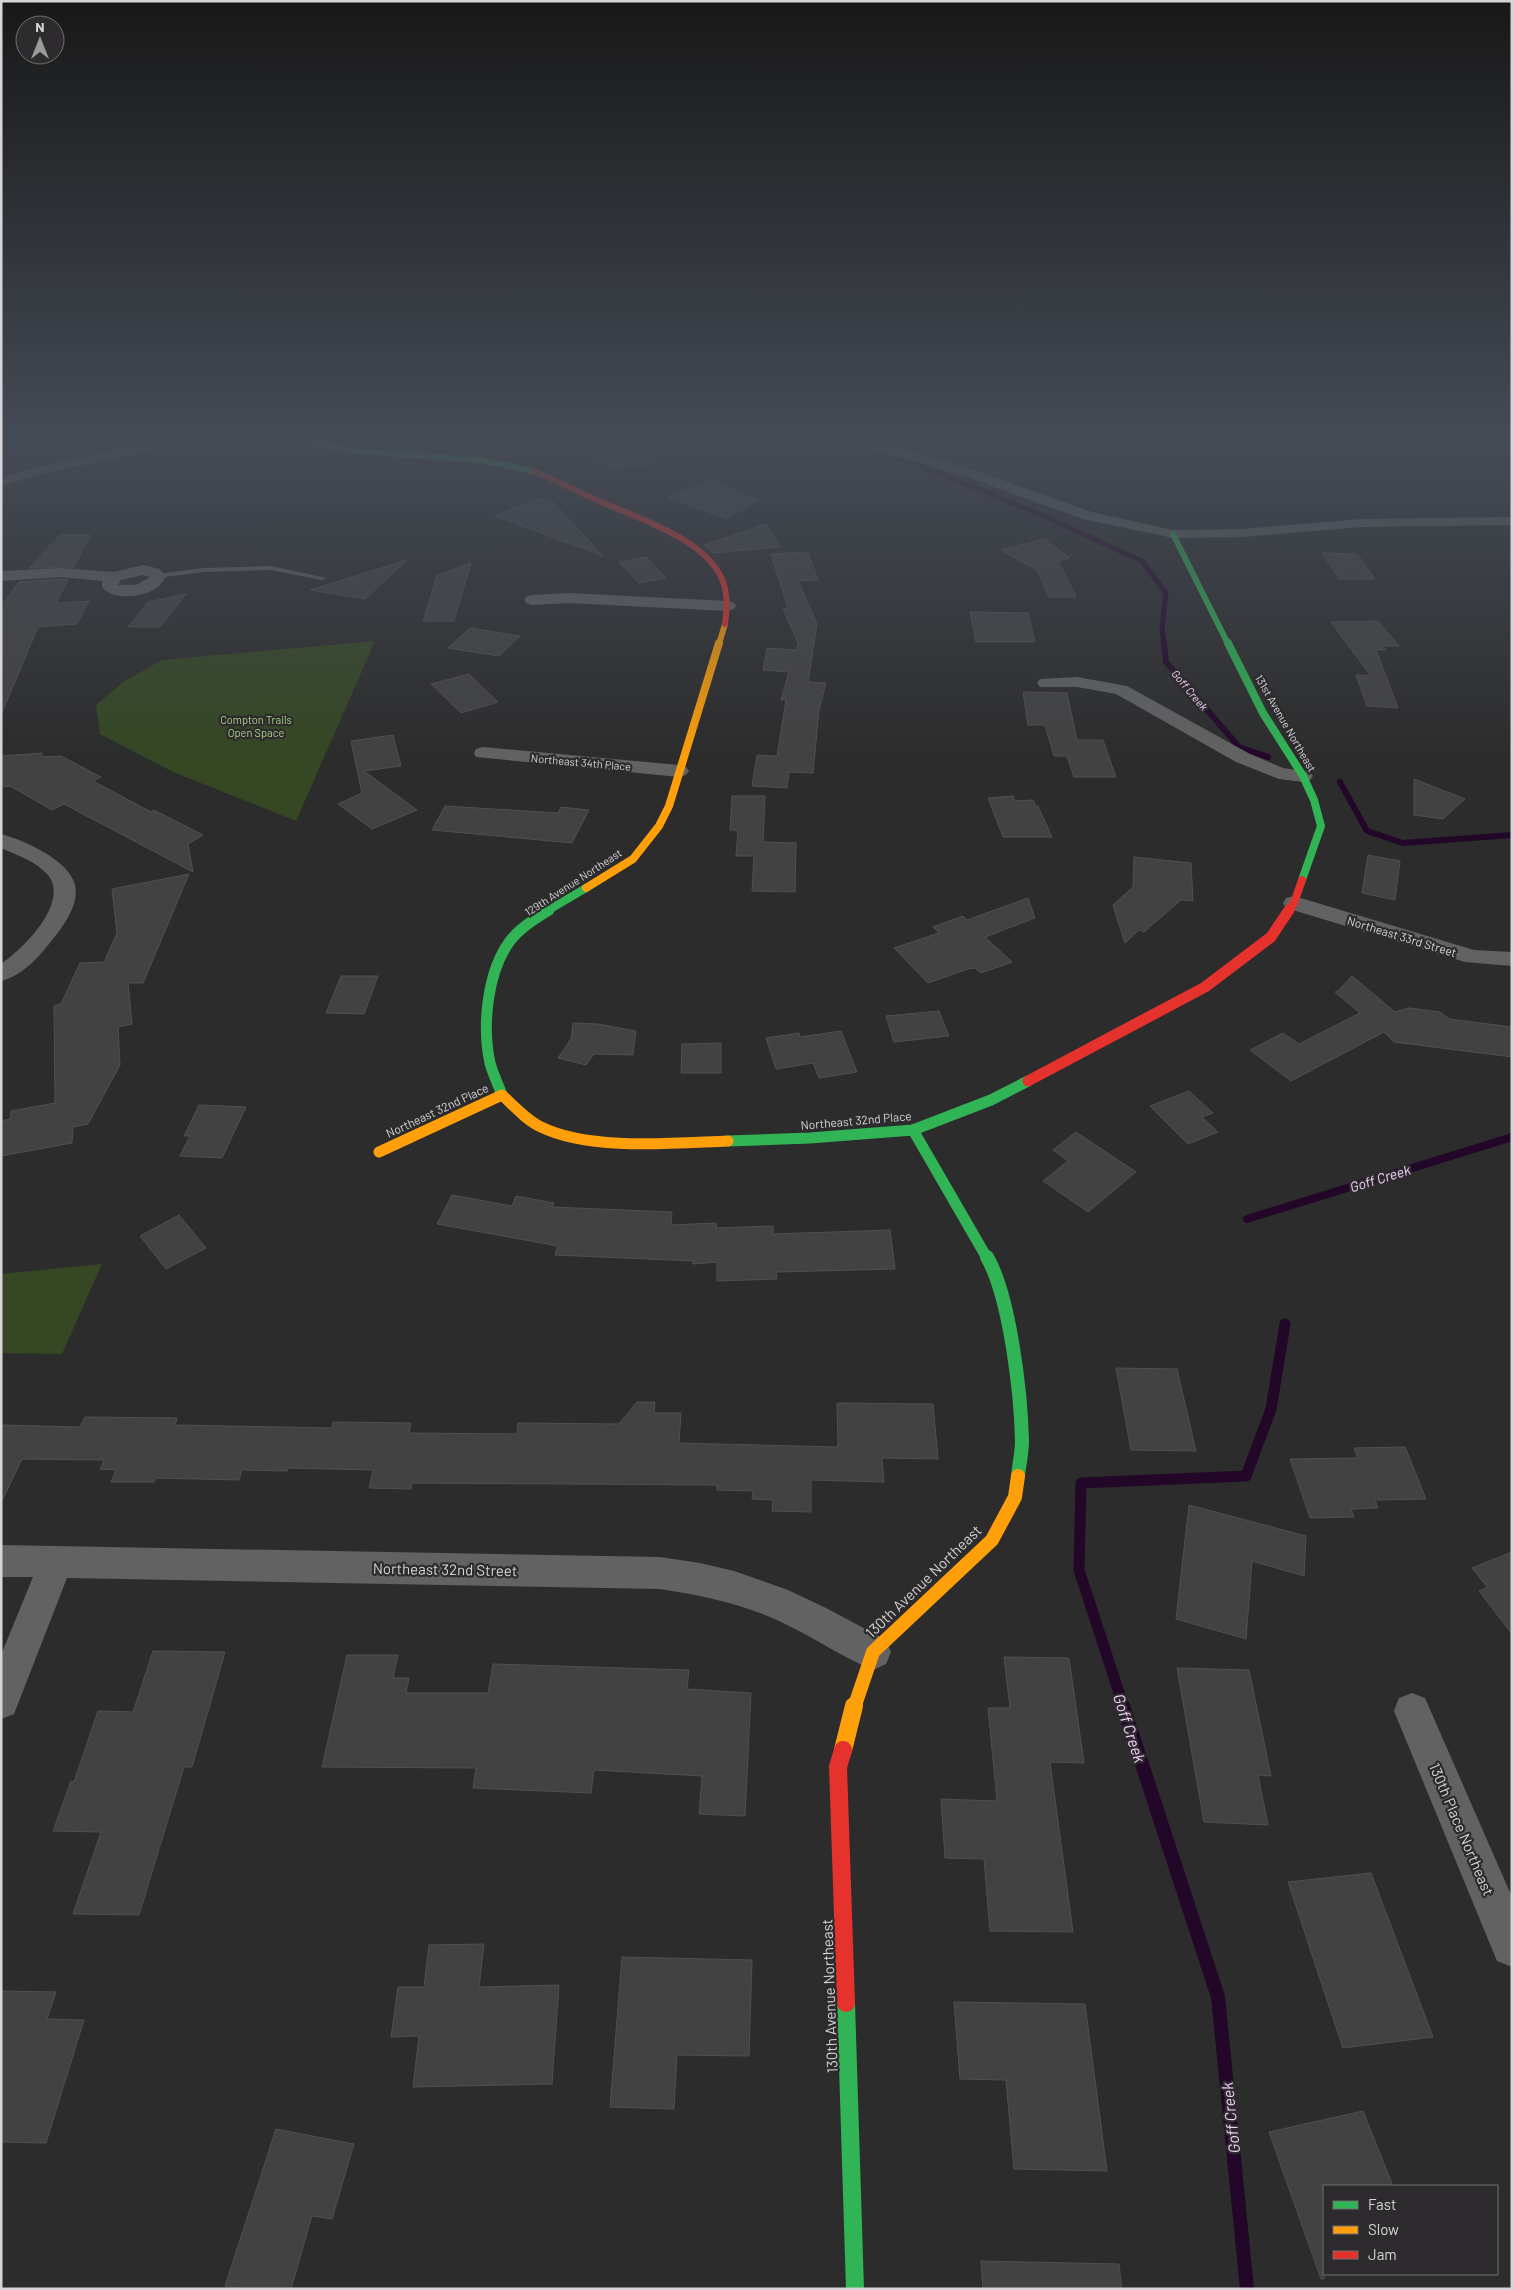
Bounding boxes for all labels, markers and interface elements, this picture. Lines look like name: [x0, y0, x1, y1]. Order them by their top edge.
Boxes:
north arrow: [15, 15, 65, 65]
text: N: [35, 18, 45, 35]
water label: Goff Creek: [1169, 667, 1211, 713]
street label: 131st Avenue Northeast: [1253, 672, 1319, 774]
park label: Compton Trails Open Space: [220, 713, 292, 739]
street label: Northeast 34th Place: [530, 751, 632, 773]
street label: 129th Avenue Northeast: [522, 846, 624, 918]
street label: Northeast 33rd Street: [1346, 913, 1458, 959]
street label: Northeast 32nd Place: [384, 1080, 490, 1140]
street label: Northeast 32nd Place: [800, 1108, 912, 1132]
water label: Goff Creek: [1348, 1161, 1413, 1195]
street label: 130th Avenue Northeast: [861, 1521, 985, 1641]
street label: Northeast 32nd Street: [373, 1559, 517, 1579]
water label: Goff Creek: [1110, 1691, 1150, 1765]
street label: 130th Place Northeast: [1426, 1760, 1498, 1898]
street label: 130th Avenue Northeast: [817, 1919, 841, 2073]
water label: Goff Creek: [1217, 2081, 1243, 2154]
legend: [1323, 2185, 1498, 2275]
text: Fast: [1368, 2195, 1396, 2213]
text: Slow: [1368, 2220, 1399, 2238]
text: Jam: [1368, 2245, 1397, 2263]

